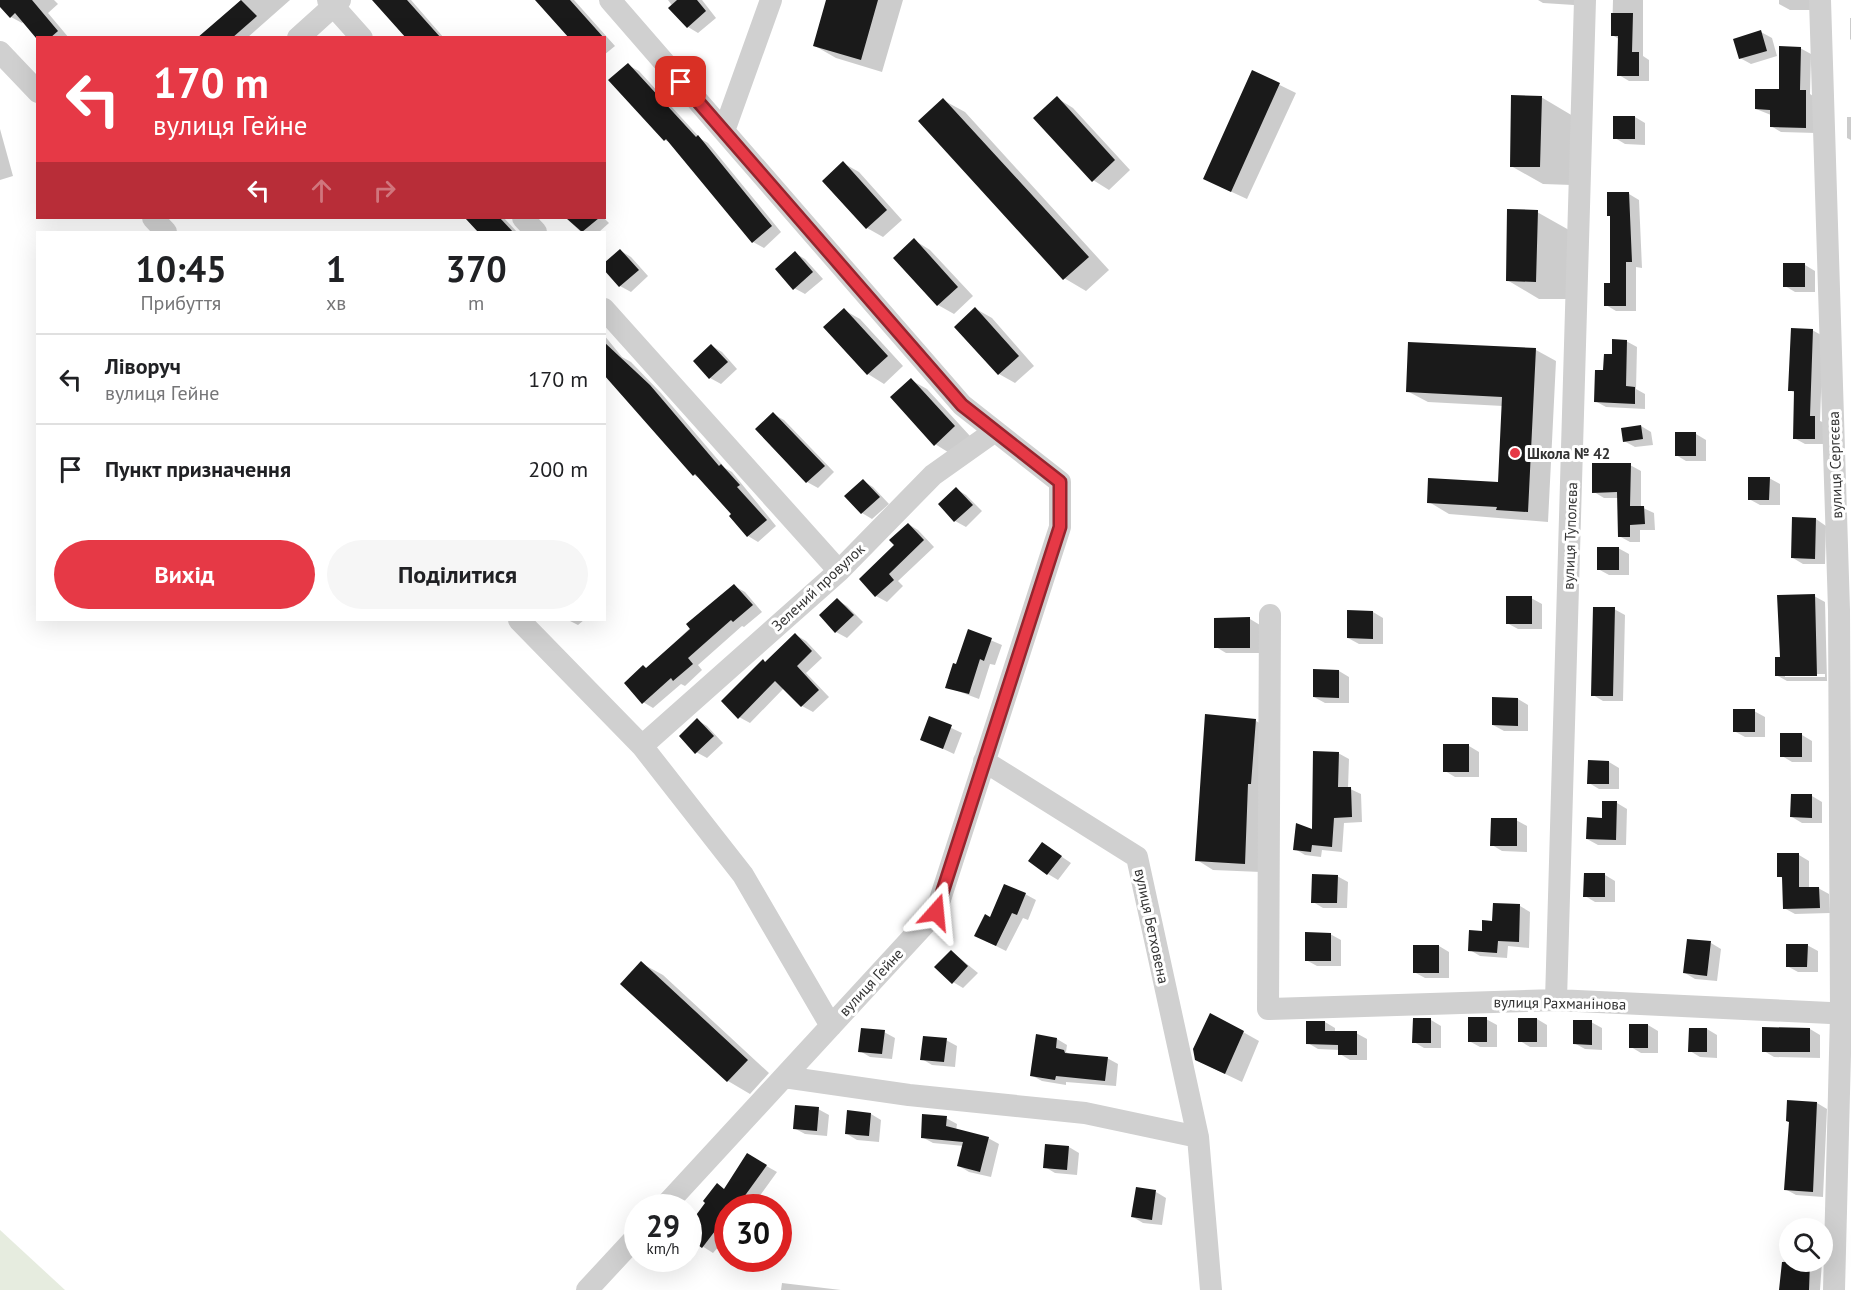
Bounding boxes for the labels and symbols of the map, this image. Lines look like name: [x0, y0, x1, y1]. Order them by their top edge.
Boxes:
pin: [655, 56, 706, 107]
street label: вулиця Сергєєва: [1824, 411, 1846, 519]
place label: Школа № 42: [1527, 444, 1610, 463]
marker: Школа № 42: [1508, 446, 1522, 460]
street label: вулиця Туполєва: [1559, 482, 1581, 590]
street label: Зелений провулок: [768, 538, 869, 635]
street label: вулиця Бетховена: [1131, 867, 1173, 985]
position arrow: [904, 880, 968, 944]
street label: вулиця Гейне: [835, 944, 907, 1020]
street label: вулиця Рахманінова: [1493, 992, 1627, 1014]
speed limit sign: 30: [714, 1194, 792, 1272]

